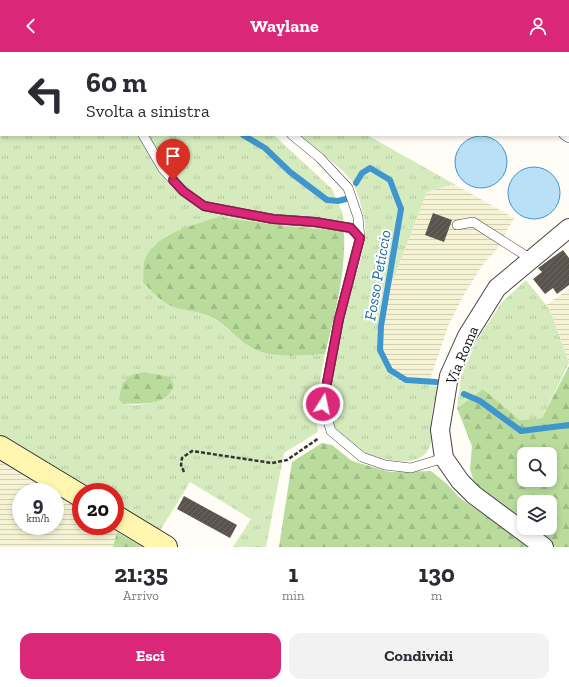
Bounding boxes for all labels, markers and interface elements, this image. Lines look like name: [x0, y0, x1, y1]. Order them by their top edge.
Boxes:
icon: back: [20, 15, 42, 37]
text: Waylane: [250, 15, 319, 37]
icon: person: [527, 15, 549, 37]
text: 60 m: [86, 66, 147, 99]
icon: left: [20, 68, 72, 120]
text: Svolta a sinistra: [86, 100, 210, 122]
pin: [156, 139, 190, 180]
icon: arrive: [162, 145, 184, 167]
water label: Fosso Peticcio: [360, 228, 395, 322]
street label: Via Roma: [441, 323, 482, 388]
position arrow: [302, 383, 344, 425]
map controls: [517, 447, 557, 535]
button: search: [517, 447, 557, 487]
speed limit sign: 20: [72, 483, 124, 535]
text: 9: [33, 492, 43, 516]
button: layers: [517, 495, 557, 535]
text: km/h: [27, 513, 49, 525]
text: 21:35: [114, 559, 168, 588]
text: 1: [288, 559, 298, 588]
text: 130: [419, 559, 455, 588]
text: Arrivo: [123, 588, 159, 603]
text: min: [282, 588, 304, 603]
text: m: [431, 588, 442, 603]
button: Esci: [20, 633, 281, 679]
button: Condividi: [289, 633, 549, 679]

